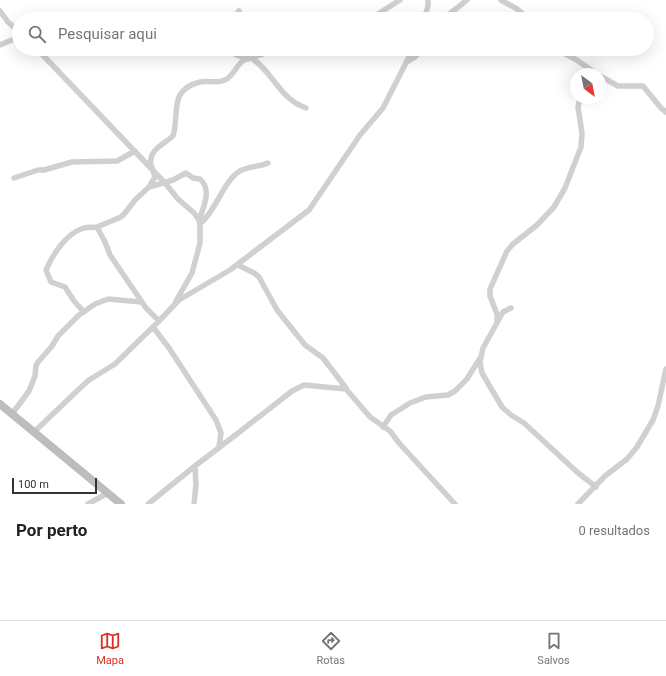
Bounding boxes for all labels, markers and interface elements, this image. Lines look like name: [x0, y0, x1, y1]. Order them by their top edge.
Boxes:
search box: [12, 12, 654, 56]
icon: search: [26, 23, 48, 45]
text: Pesquisar aqui: [58, 25, 157, 43]
north arrow: [570, 68, 606, 104]
scale bar: [12, 476, 97, 495]
text: 100 m: [18, 478, 49, 491]
text: Por perto: [16, 520, 87, 540]
text: 0 resultados: [578, 523, 650, 538]
tab: Mapa: [96, 630, 124, 667]
tab: Rotas: [317, 630, 345, 667]
tab: Salvos: [537, 630, 570, 667]

